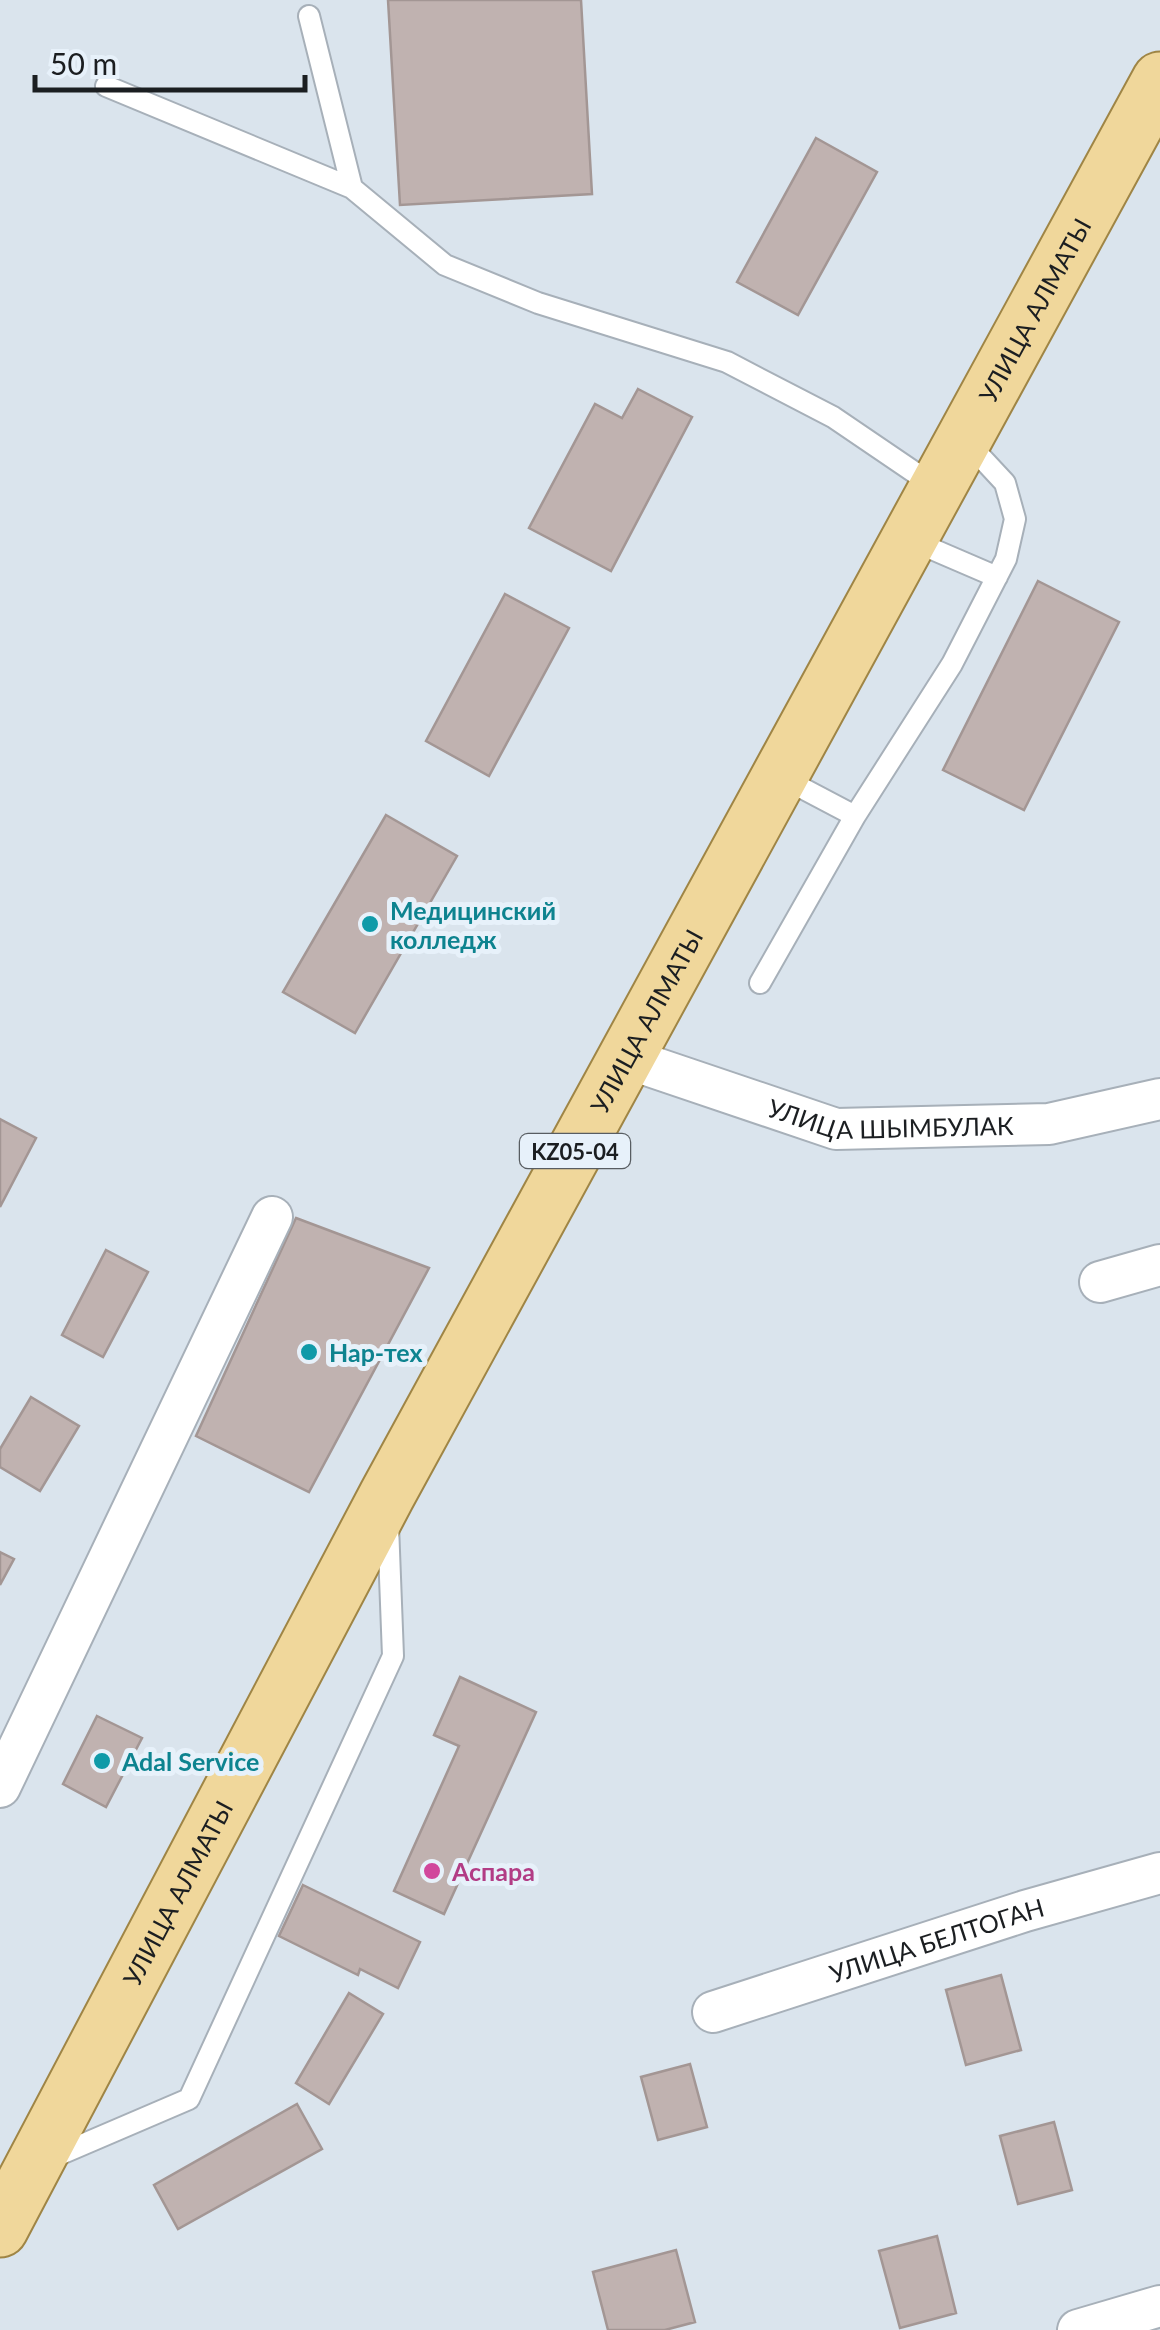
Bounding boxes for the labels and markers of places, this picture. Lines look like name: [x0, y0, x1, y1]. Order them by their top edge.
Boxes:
place label: Медицинский колледж: [390, 895, 556, 954]
marker: Медицинский колледж: [359, 913, 381, 935]
place label: Нар-тех: [329, 1337, 423, 1367]
marker: Нар-тех: [298, 1341, 320, 1363]
place label: Adal Service: [121, 1746, 259, 1776]
marker: Adal Service: [91, 1750, 113, 1772]
place label: Аспара: [451, 1856, 535, 1886]
marker: Аспара: [421, 1860, 443, 1882]

